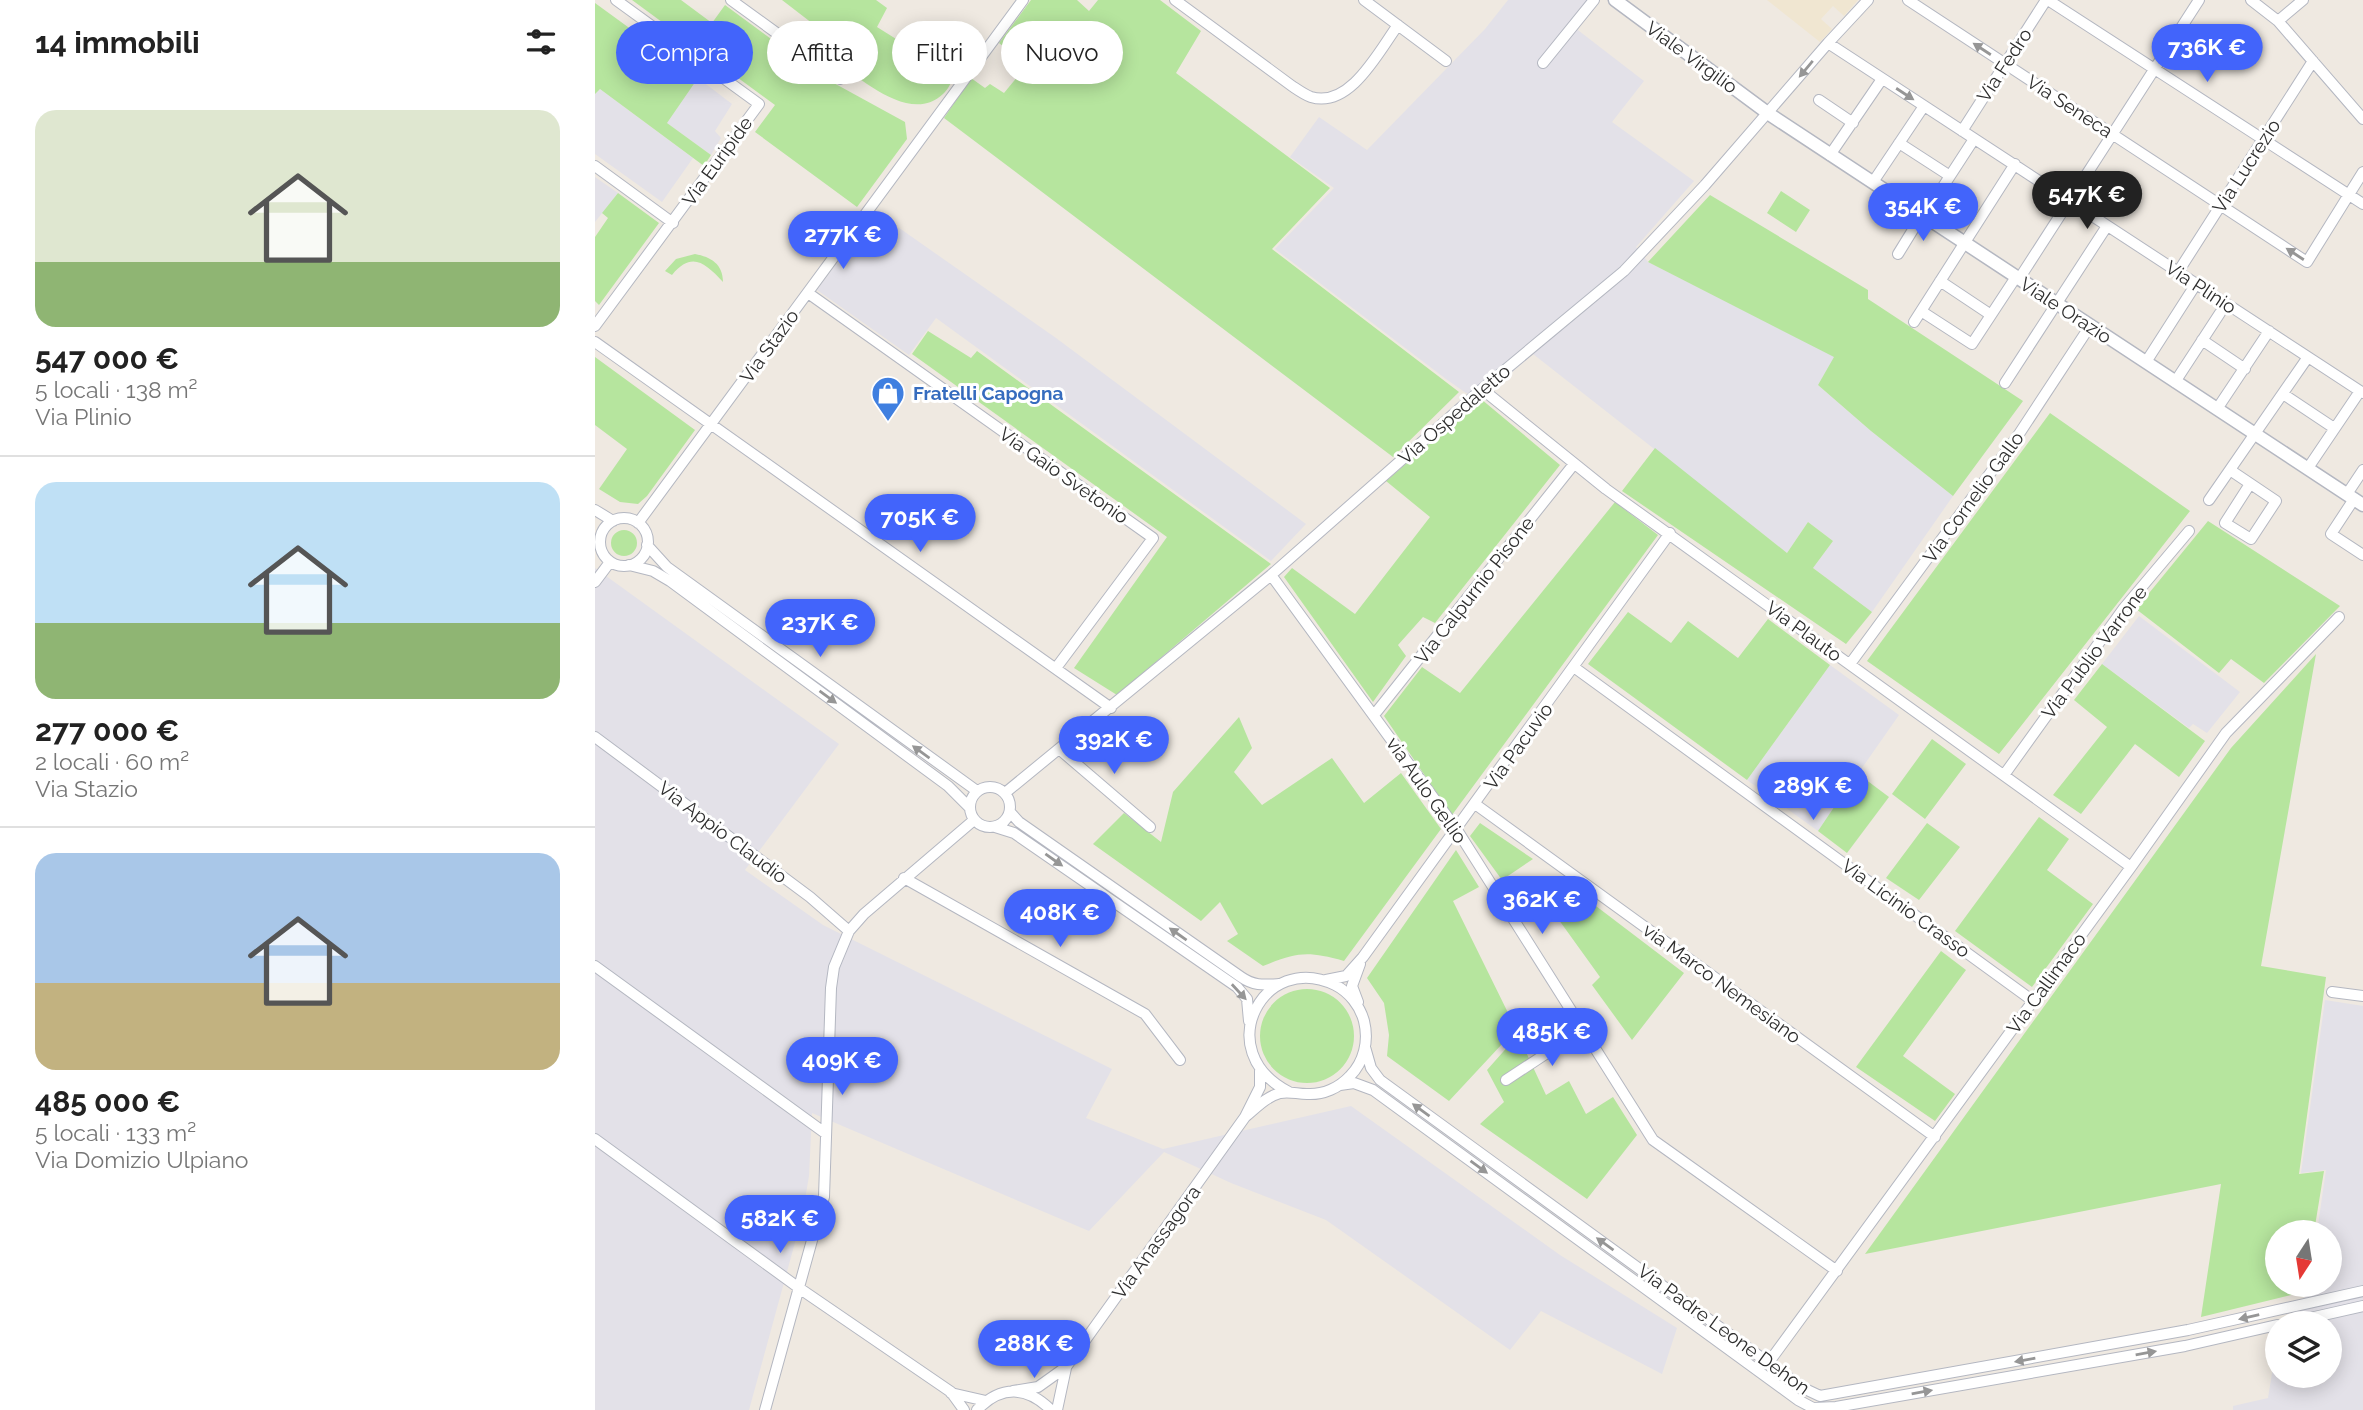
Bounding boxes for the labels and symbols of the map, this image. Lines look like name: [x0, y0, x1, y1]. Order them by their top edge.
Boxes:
street label: Viale Virgilio: [1642, 16, 1742, 98]
street label: Via Fedro: [1972, 24, 2036, 106]
pin: 736K €: [2150, 24, 2264, 84]
one-way arrow: [1972, 42, 1992, 55]
one-way arrow: [1798, 60, 1814, 78]
street label: Via Seneca: [2023, 70, 2117, 142]
one-way arrow: [1896, 87, 1915, 100]
street label: Via Euripide: [677, 112, 757, 210]
street label: Via Lucrezio: [2208, 115, 2284, 217]
pin: 547K €: [2030, 172, 2144, 231]
pin: 354K €: [1866, 184, 1980, 243]
pin: 277K €: [786, 212, 900, 271]
one-way arrow: [2285, 248, 2305, 261]
street label: Via Plinio: [2162, 256, 2240, 318]
street label: Viale Orazio: [2016, 272, 2116, 348]
street label: Via Stazio: [735, 305, 803, 387]
street label: Via Ospedaletto: [1394, 359, 1514, 469]
shop icon: Fratelli Capogna: [869, 374, 907, 423]
place label: Fratelli Capogna: [913, 382, 1064, 404]
street label: Via Gaio Svetonio: [995, 422, 1133, 528]
street label: Via Cornelio Gallo: [1918, 427, 2028, 567]
pin: 705K €: [863, 494, 977, 554]
street label: Via Calpurnio Pisone: [1410, 512, 1538, 668]
street label: Via Publio Varrone: [2037, 581, 2151, 723]
street label: Via Plauto: [1762, 596, 1846, 666]
pin: 237K €: [763, 600, 877, 659]
one-way arrow: [818, 690, 837, 704]
street label: Via Pacuvio: [1479, 698, 1557, 794]
pin: 392K €: [1057, 716, 1171, 776]
street label: via Aulo Gellio: [1382, 733, 1472, 847]
one-way arrow: [912, 745, 930, 759]
pin: 289K €: [1756, 762, 1870, 822]
street label: Via Appio Claudio: [654, 776, 792, 888]
one-way arrow: [1044, 854, 1064, 867]
street label: Via Licinio Crasso: [1838, 854, 1974, 962]
pin: 362K €: [1485, 876, 1599, 936]
pin: 408K €: [1003, 890, 1117, 949]
street label: via Marco Nemesiano: [1639, 918, 1805, 1048]
one-way arrow: [1169, 927, 1187, 941]
street label: Via Callimaco: [2002, 928, 2090, 1038]
one-way arrow: [1231, 983, 1247, 1000]
pin: 485K €: [1495, 1009, 1609, 1068]
pin: 409K €: [785, 1038, 899, 1097]
one-way arrow: [1412, 1103, 1430, 1117]
one-way arrow: [1470, 1160, 1488, 1174]
street label: Via Anassagora: [1108, 1181, 1204, 1303]
pin: 582K €: [723, 1196, 837, 1255]
north arrow: [2265, 1220, 2341, 1297]
one-way arrow: [1596, 1237, 1614, 1251]
street label: Via Padre Leone Dehon: [1634, 1259, 1814, 1399]
one-way arrow: [2238, 1311, 2260, 1322]
pin: 288K €: [977, 1320, 1091, 1380]
one-way arrow: [2135, 1347, 2157, 1358]
one-way arrow: [2014, 1355, 2036, 1366]
one-way arrow: [1911, 1386, 1933, 1397]

